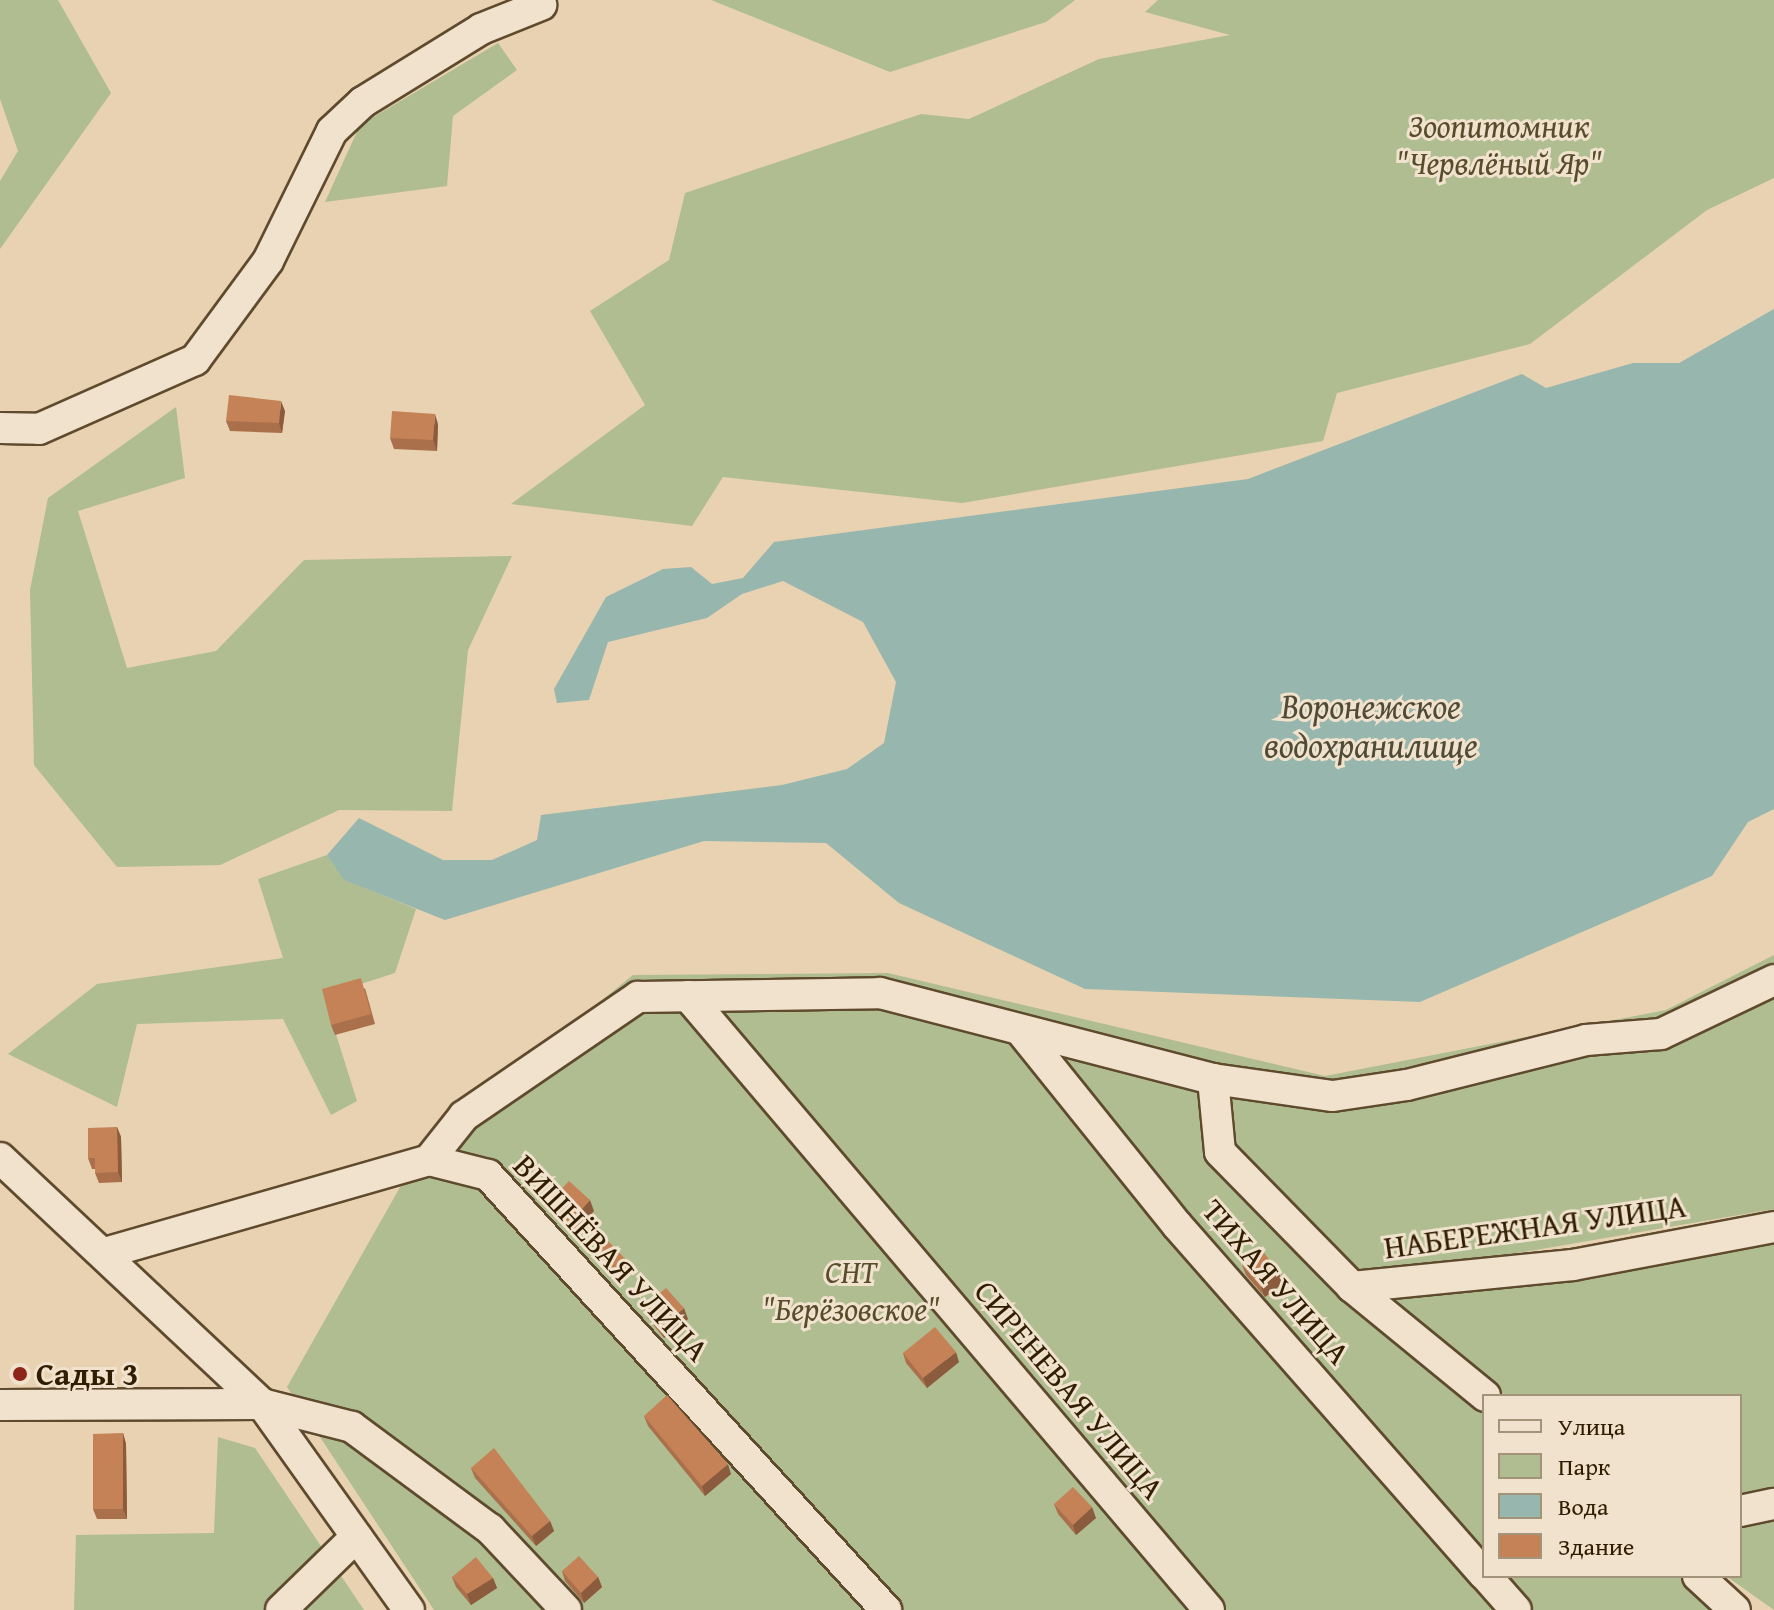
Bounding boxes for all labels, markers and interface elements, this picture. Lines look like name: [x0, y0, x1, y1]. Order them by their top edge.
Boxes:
park label: Зоопитомник "Червлёный Яр": [1396, 108, 1602, 183]
water label: Воронежское водохранилище: [1264, 685, 1478, 764]
street label: ВИШНЁВАЯ УЛИЦА: [505, 1147, 717, 1369]
street label: НАБЕРЕЖНАЯ УЛИЦА: [1381, 1187, 1689, 1267]
street label: ТИХАЯ УЛИЦА: [1194, 1192, 1358, 1372]
park label: СНТ "Берёзовское": [762, 1254, 940, 1329]
street label: СИРЕНЕВАЯ УЛИЦА: [966, 1272, 1172, 1508]
place label: Сады 3: [36, 1355, 138, 1393]
marker: Сады 3: [11, 1365, 29, 1383]
legend: [1482, 1394, 1742, 1578]
text: Улица: [1558, 1409, 1625, 1444]
text: Парк: [1558, 1449, 1610, 1484]
text: Вода: [1558, 1489, 1608, 1524]
text: Здание: [1558, 1529, 1634, 1564]

